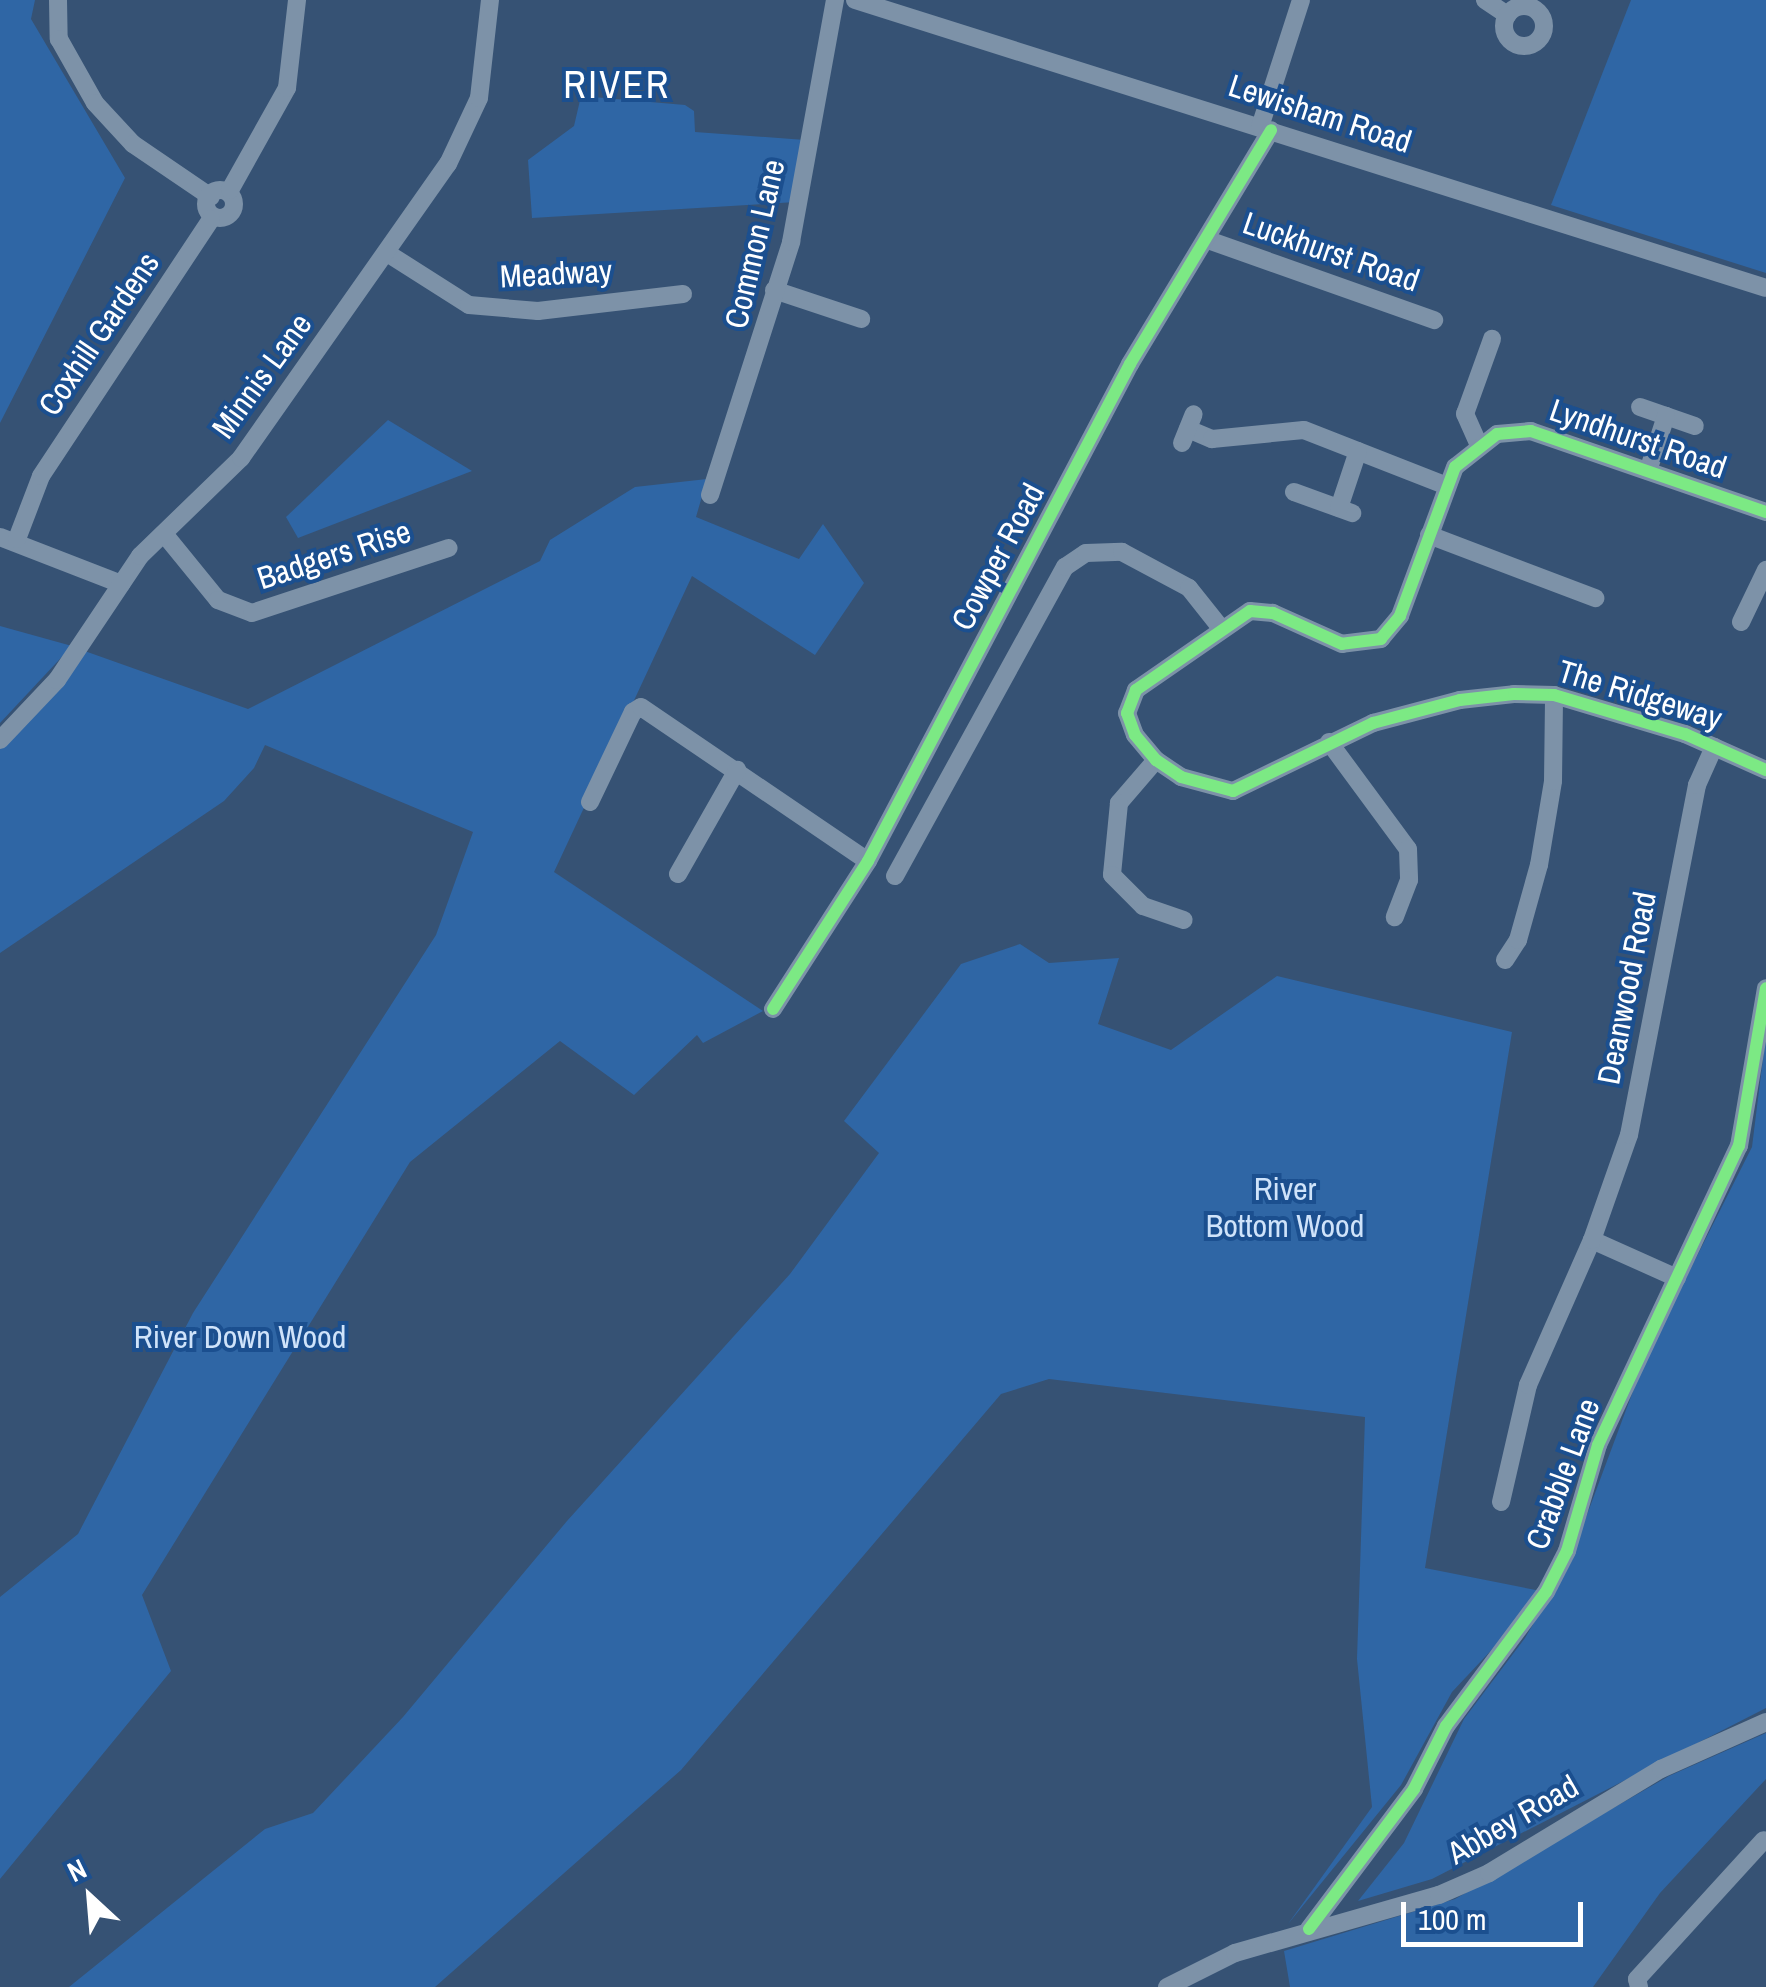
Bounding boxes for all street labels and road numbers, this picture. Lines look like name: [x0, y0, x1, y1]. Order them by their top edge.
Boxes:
street label: Lewisham Road: [1224, 66, 1416, 162]
street label: Common Lane: [717, 156, 793, 332]
street label: Luckhurst Road: [1238, 204, 1424, 300]
street label: Coxhill Gardens: [30, 245, 168, 423]
street label: Meadway: [499, 252, 613, 296]
street label: Minnis Lane: [204, 306, 320, 446]
street label: Lyndhurst Road: [1545, 391, 1731, 487]
street label: Cowper Road: [943, 477, 1053, 637]
street label: Badgers Rise: [252, 512, 416, 598]
street label: The Ridgeway: [1553, 652, 1727, 738]
street label: Deanwood Road: [1590, 888, 1664, 1088]
street label: Crabble Lane: [1518, 1393, 1608, 1555]
street label: Abbey Road: [1441, 1767, 1585, 1873]

